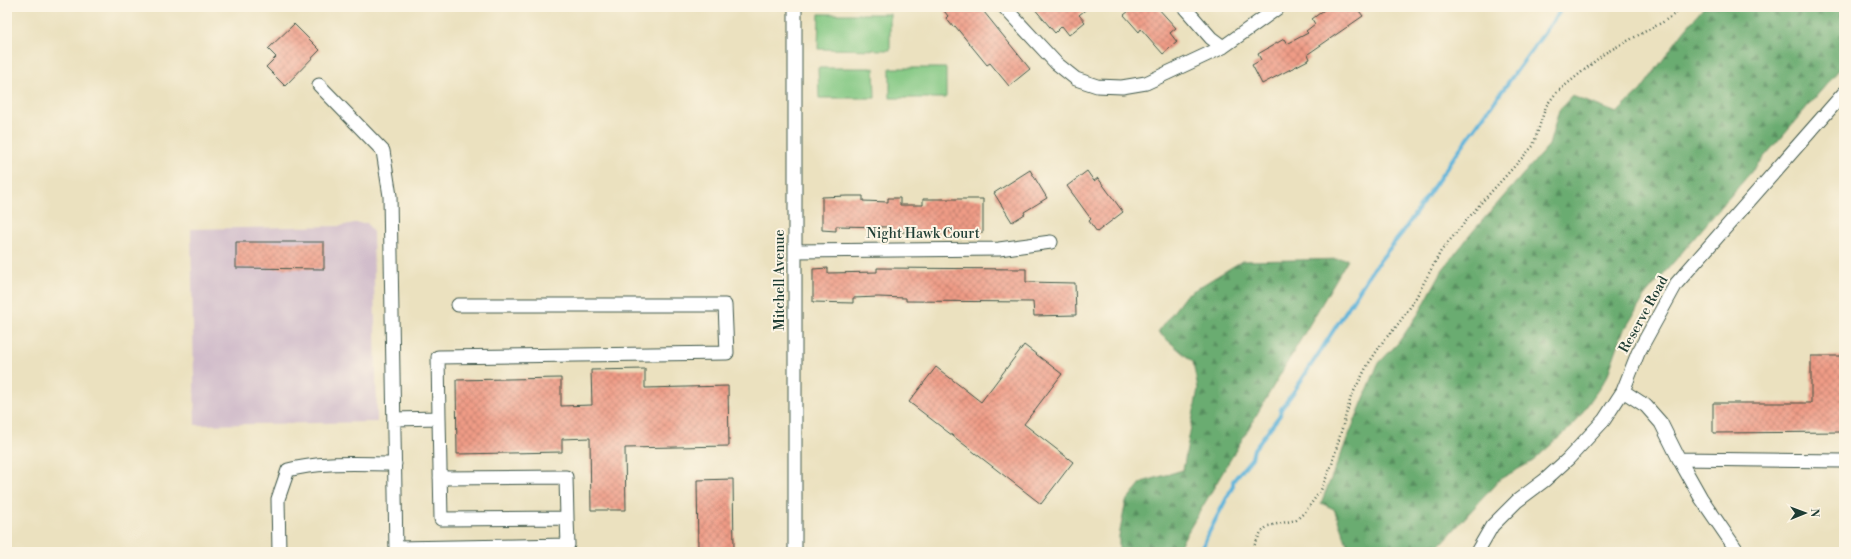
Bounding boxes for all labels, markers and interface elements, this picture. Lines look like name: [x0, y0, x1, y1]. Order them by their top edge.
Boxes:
street label: Night Hawk Court: [866, 225, 980, 243]
street label: Mitchell Avenue: [771, 229, 789, 331]
street label: Reserve Road: [1615, 273, 1673, 356]
north arrow: [1785, 493, 1825, 533]
text: N: [1807, 508, 1821, 518]

